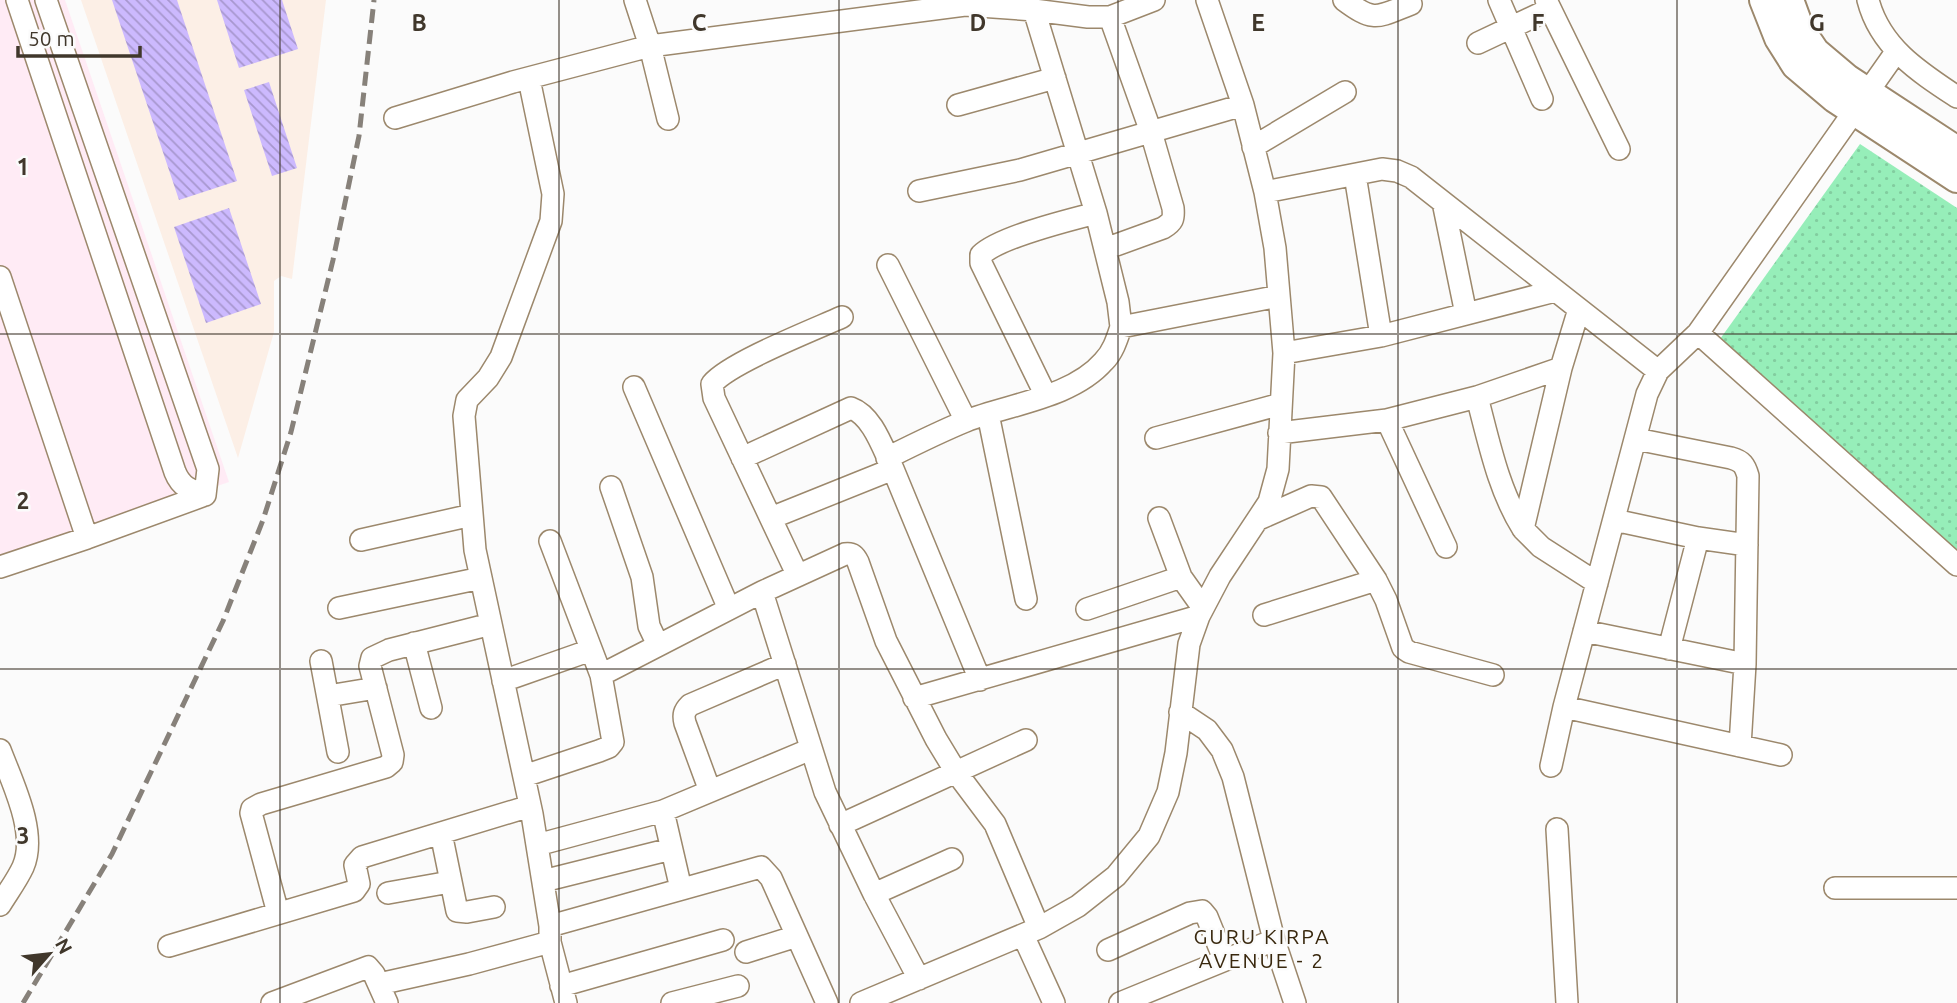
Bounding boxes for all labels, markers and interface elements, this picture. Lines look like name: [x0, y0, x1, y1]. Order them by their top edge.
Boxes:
text: B: [411, 10, 427, 35]
text: C: [692, 10, 707, 35]
text: D: [970, 10, 986, 35]
text: E: [1251, 10, 1265, 35]
text: F: [1532, 10, 1545, 35]
text: G: [1809, 10, 1825, 35]
scale bar: [18, 14, 140, 58]
text: 50 m: [28, 26, 75, 50]
text: 1: [17, 154, 29, 179]
text: 2: [17, 488, 29, 513]
text: 3: [17, 823, 29, 848]
north arrow: [14, 919, 84, 989]
district label: GURU KIRPA AVENUE - 2: [1193, 924, 1331, 972]
text: N: [51, 935, 77, 957]

